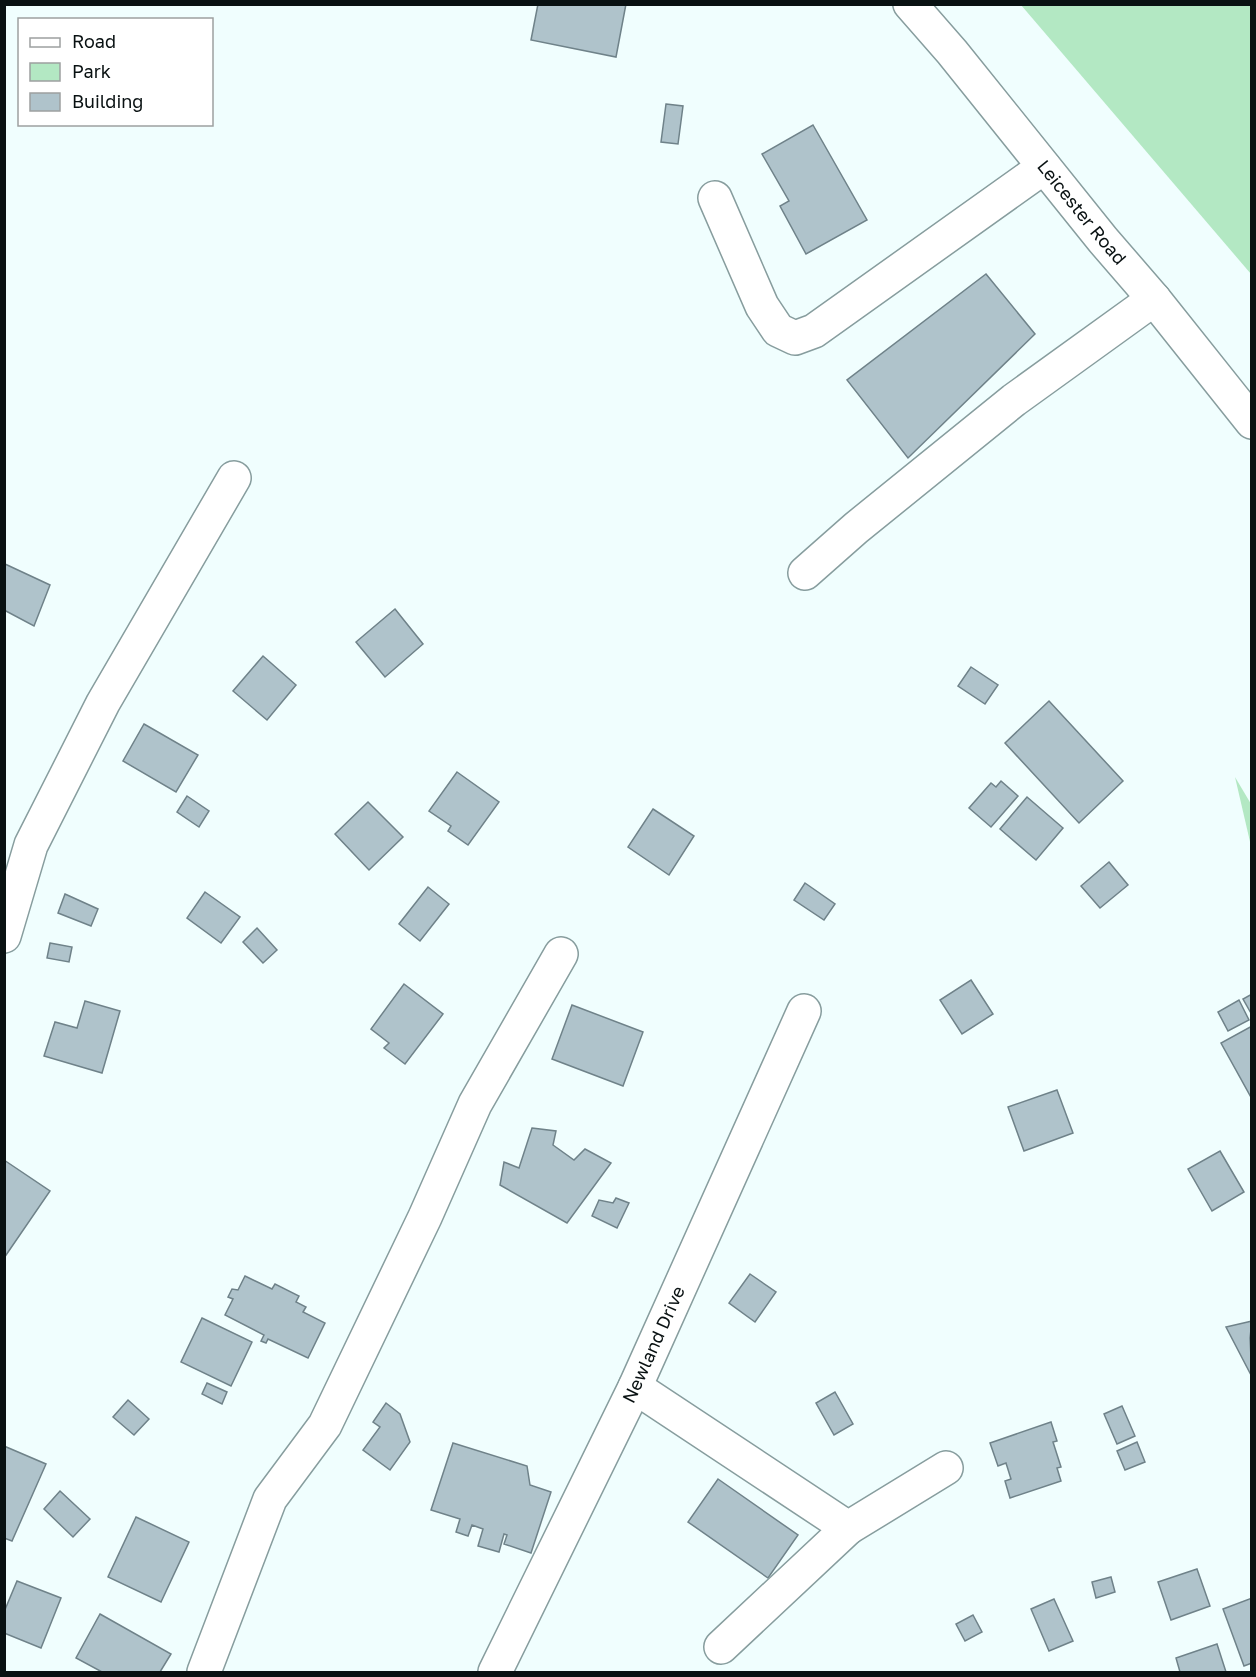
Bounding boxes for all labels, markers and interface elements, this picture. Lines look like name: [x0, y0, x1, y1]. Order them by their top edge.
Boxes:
legend: [18, 18, 213, 126]
text: Road: [72, 30, 116, 52]
text: Park: [72, 60, 111, 82]
text: Building: [72, 90, 143, 112]
street label: Leicester Road: [1033, 155, 1131, 269]
street label: Newland Drive: [617, 1282, 689, 1406]

